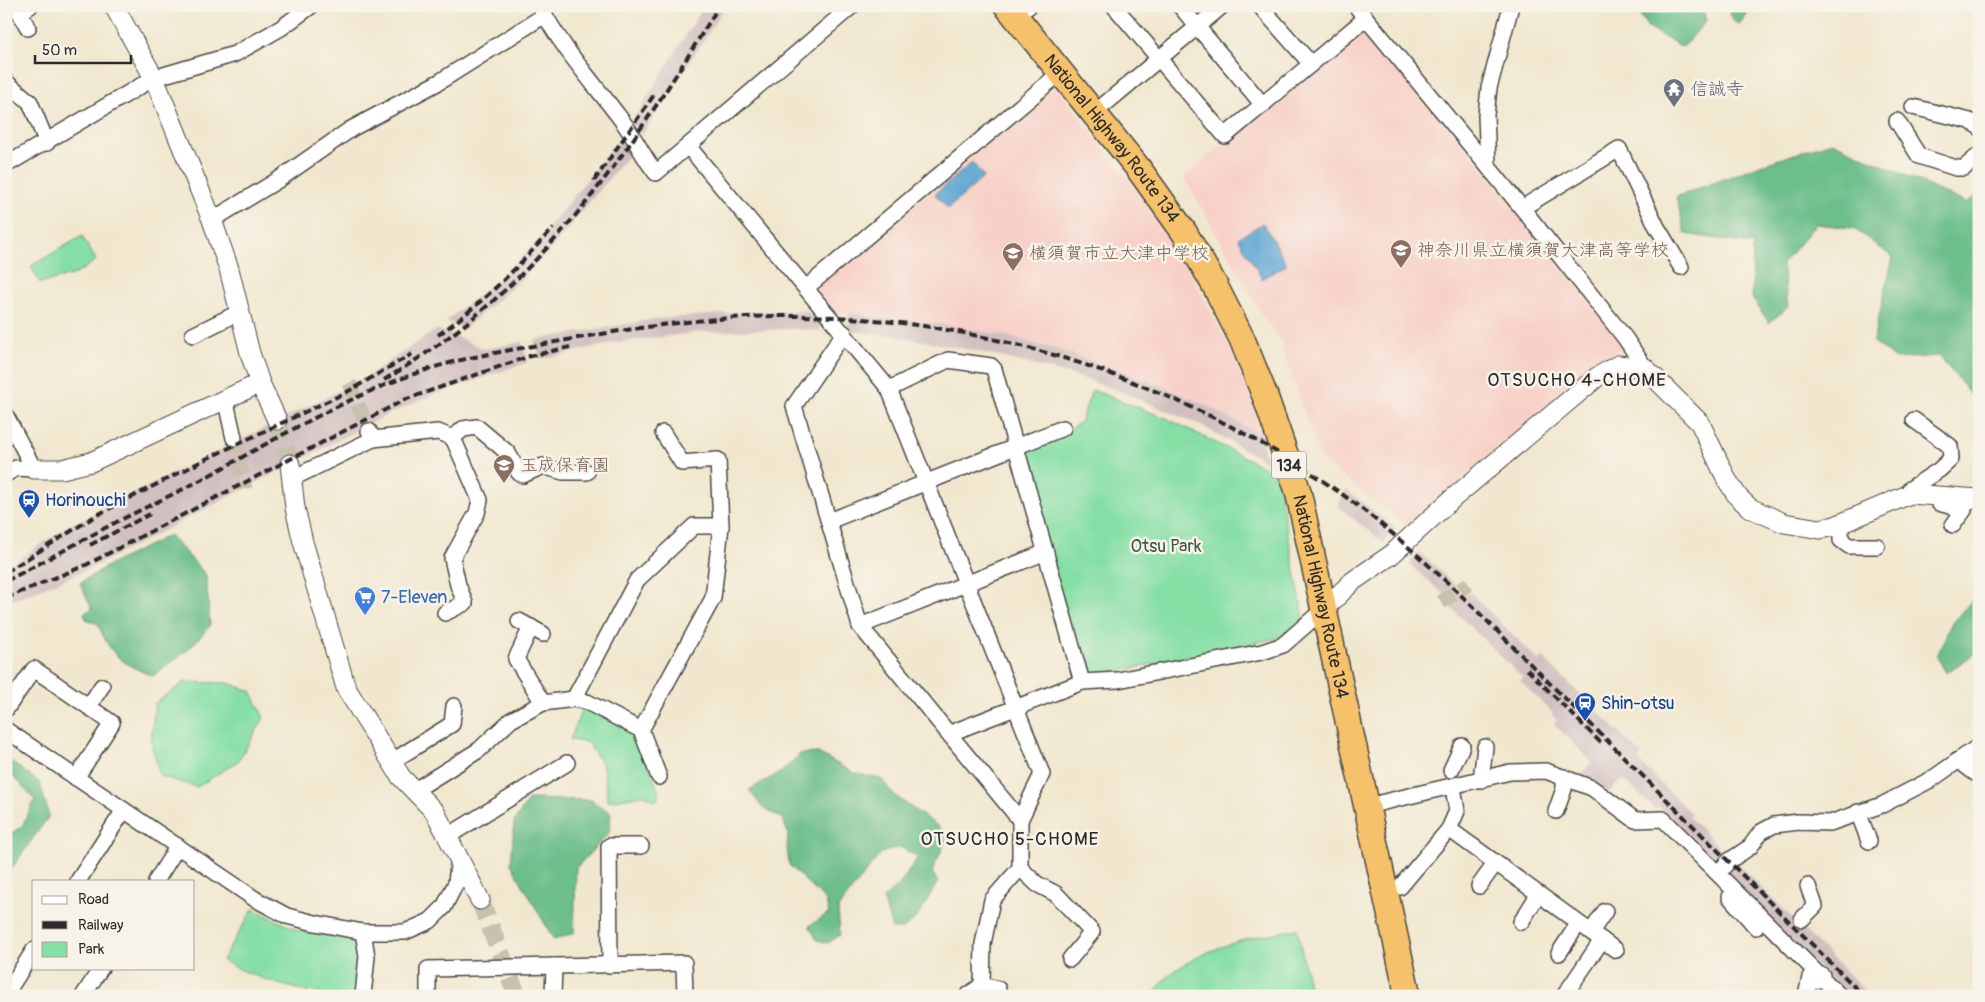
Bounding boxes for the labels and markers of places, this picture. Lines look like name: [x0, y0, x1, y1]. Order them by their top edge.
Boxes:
temple icon: 信誠寺: [1662, 77, 1686, 108]
place label: 信誠寺: [1690, 78, 1744, 101]
school or university icon: 神奈川県立横須賀大津高等学校: [1389, 238, 1413, 269]
place label: 神奈川県立横須賀大津高等学校: [1417, 239, 1669, 262]
school or university icon: 横須賀市立大津中学校: [1001, 241, 1025, 272]
place label: 横須賀市立大津中学校: [1029, 242, 1209, 265]
school or university icon: 玉成保育園: [492, 453, 516, 484]
place label: 玉成保育園: [520, 454, 610, 477]
station icon: Horinouchi: [17, 488, 41, 519]
place label: Horinouchi: [45, 489, 126, 512]
supermarket icon: 7-Eleven: [353, 585, 377, 616]
place label: 7-Eleven: [381, 586, 448, 609]
station icon: Shin-otsu: [1573, 691, 1597, 722]
place label: Shin-otsu: [1601, 692, 1675, 715]

